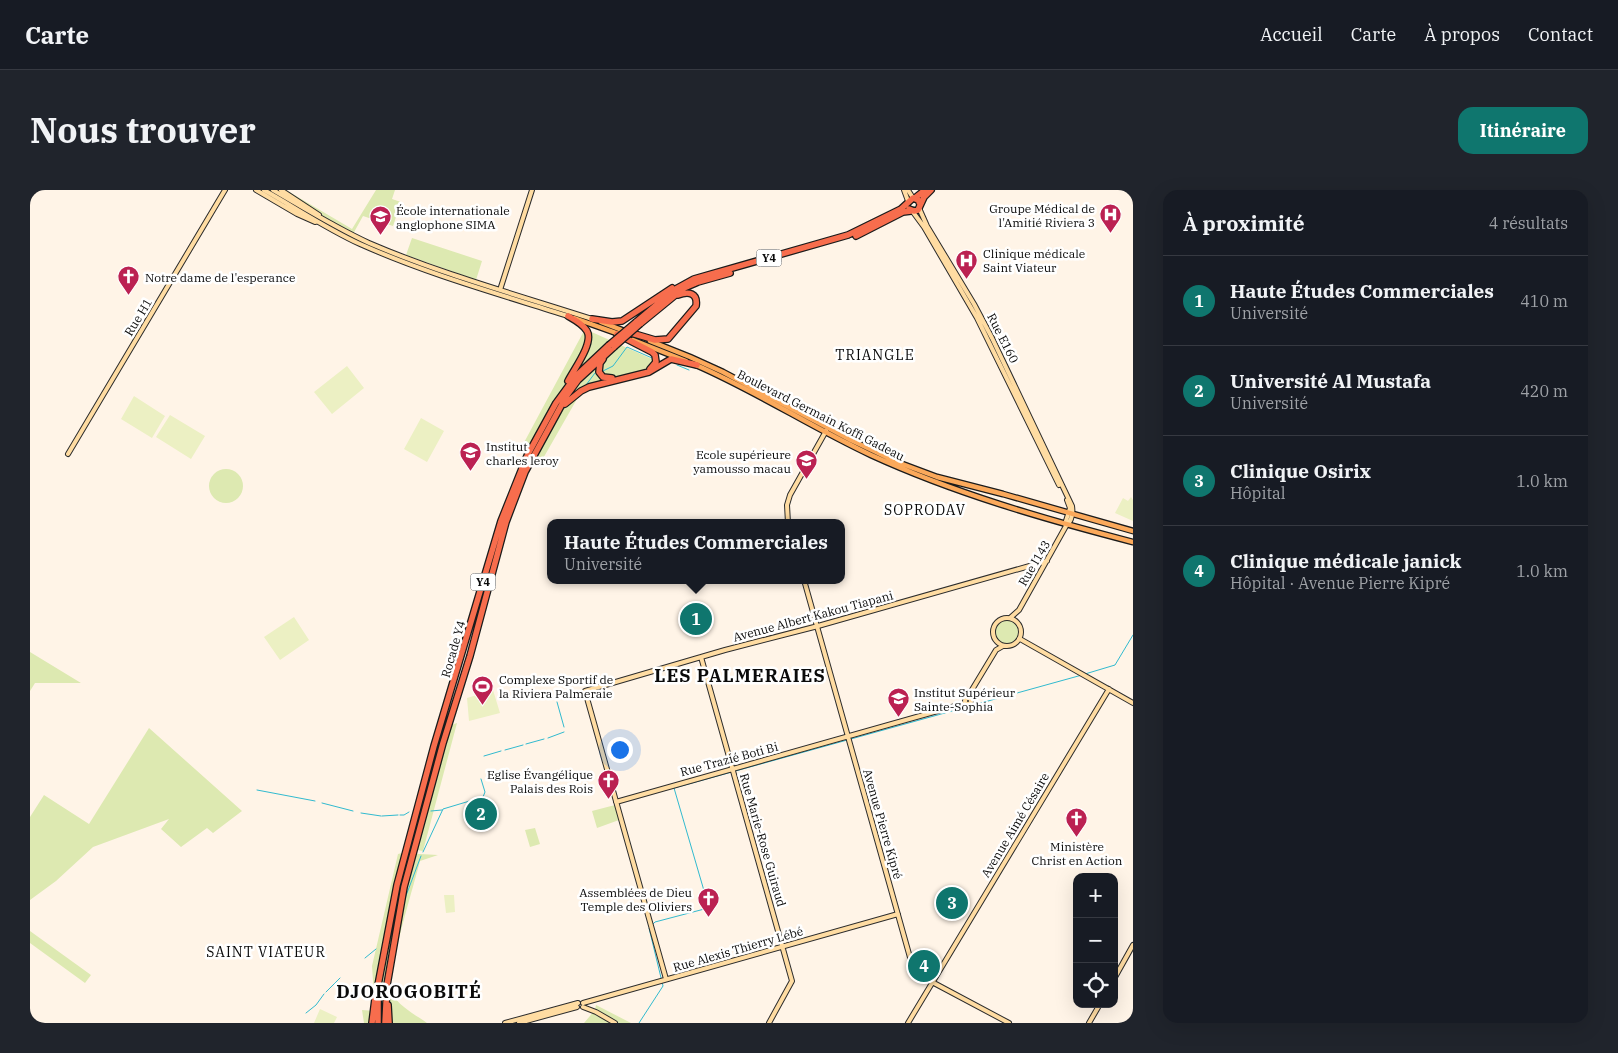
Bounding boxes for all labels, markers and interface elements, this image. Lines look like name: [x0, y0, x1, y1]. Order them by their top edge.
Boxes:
text: Carte: [25, 19, 89, 51]
text: Accueil: [1260, 23, 1323, 46]
text: Carte: [1351, 23, 1396, 46]
text: À propos: [1424, 23, 1500, 46]
text: Contact: [1528, 23, 1593, 46]
text: Nous trouver: [30, 107, 256, 153]
button: Itinéraire: [1458, 107, 1588, 154]
place label: Groupe Médical de l'Amitié Riviera 3: [989, 201, 1095, 230]
place label: École internationale anglophone SIMA: [396, 203, 510, 232]
hospital icon: Groupe Médical de l'Amitié Riviera 3: [1099, 203, 1123, 234]
school or university icon: École internationale anglophone SIMA: [368, 205, 392, 236]
text: À proximité: [1183, 209, 1305, 237]
text: 4 résultats: [1489, 213, 1568, 233]
place label: Clinique médicale Saint Viateur: [983, 246, 1085, 275]
hospital icon: Clinique médicale Saint Viateur: [955, 248, 979, 279]
road number: Y4: [756, 249, 782, 266]
church icon: Notre dame de l'esperance: [117, 265, 141, 296]
place label: Notre dame de l'esperance: [145, 270, 295, 285]
text: Haute Études Commerciales: [1230, 279, 1494, 303]
text: 1: [1194, 291, 1204, 311]
text: 410 m: [1520, 291, 1568, 311]
street label: Rue H1: [121, 295, 155, 339]
text: Université: [1230, 303, 1308, 323]
street label: Rue E160: [984, 311, 1022, 365]
district label: TRIANGLE: [835, 346, 915, 364]
street label: Boulevard Germain Koffi Gadeau: [735, 366, 908, 464]
text: Université Al Mustafa: [1230, 369, 1431, 393]
text: 2: [1194, 381, 1204, 401]
text: 420 m: [1520, 381, 1568, 401]
text: Université: [1230, 393, 1308, 413]
place label: Institut charles leroy: [486, 439, 559, 468]
school or university icon: Institut charles leroy: [458, 441, 482, 472]
place label: Ecole supérieure yamousso macau: [693, 447, 792, 476]
school or university icon: Ecole supérieure yamousso macau: [795, 449, 819, 480]
text: Clinique Osirix: [1230, 459, 1371, 483]
text: 3: [1194, 471, 1204, 491]
text: 1.0 km: [1516, 471, 1568, 491]
text: Hôpital: [1230, 483, 1286, 503]
district label: SOPRODAV: [884, 501, 966, 519]
popup: [547, 519, 845, 584]
text: Haute Études Commerciales: [564, 530, 828, 554]
street label: Rue I143: [1015, 537, 1053, 589]
text: Clinique médicale janick: [1230, 549, 1461, 573]
text: Université: [564, 554, 642, 574]
text: 4: [1194, 561, 1204, 581]
text: 1.0 km: [1516, 561, 1568, 581]
text: Hôpital · Avenue Pierre Kipré: [1230, 573, 1450, 593]
road number: Y4: [470, 574, 496, 591]
street label: Avenue Albert Kakou Tiapani: [731, 587, 895, 645]
pin: 1: [680, 600, 712, 638]
street label: Rocade Y4: [438, 619, 468, 679]
district label: LES PALMERAIES: [654, 664, 826, 687]
place label: Complexe Sportif de la Riviera Palmeraie: [499, 672, 613, 701]
sports icon: Complexe Sportif de la Riviera Palmeraie: [471, 674, 495, 705]
place label: Institut Supérieur Sainte-Sophia: [914, 685, 1016, 714]
school or university icon: Institut Supérieur Sainte-Sophia: [886, 687, 910, 718]
your location: [607, 737, 633, 763]
street label: Rue Trazié Boti Bi: [678, 739, 780, 779]
place label: Eglise Évangélique Palais des Rois: [487, 767, 593, 796]
street label: Avenue Pierre Kipré: [860, 767, 906, 881]
church icon: Eglise Évangélique Palais des Rois: [597, 769, 621, 800]
street label: Avenue Aimé Césaire: [978, 770, 1052, 880]
street label: Rue Marie-Rose Guiraud: [737, 772, 789, 908]
pin: 2: [465, 795, 497, 833]
church icon: Ministère Christ en Action: [1065, 807, 1089, 838]
place label: Ministère Christ en Action: [1032, 839, 1123, 868]
map controls: [1073, 873, 1118, 1008]
button: +: [1073, 873, 1118, 918]
pin: 3: [936, 884, 968, 922]
place label: Assemblées de Dieu Temple des Oliviers: [579, 885, 693, 914]
church icon: Assemblées de Dieu Temple des Oliviers: [696, 887, 720, 918]
button: −: [1073, 918, 1118, 963]
street label: Rue Alexis Thierry Lébé: [671, 923, 805, 975]
district label: SAINT VIATEUR: [206, 943, 326, 961]
pin: 4: [908, 947, 940, 985]
button: locate: [1073, 963, 1118, 1008]
district label: DJOROGOBITÉ: [336, 979, 482, 1003]

